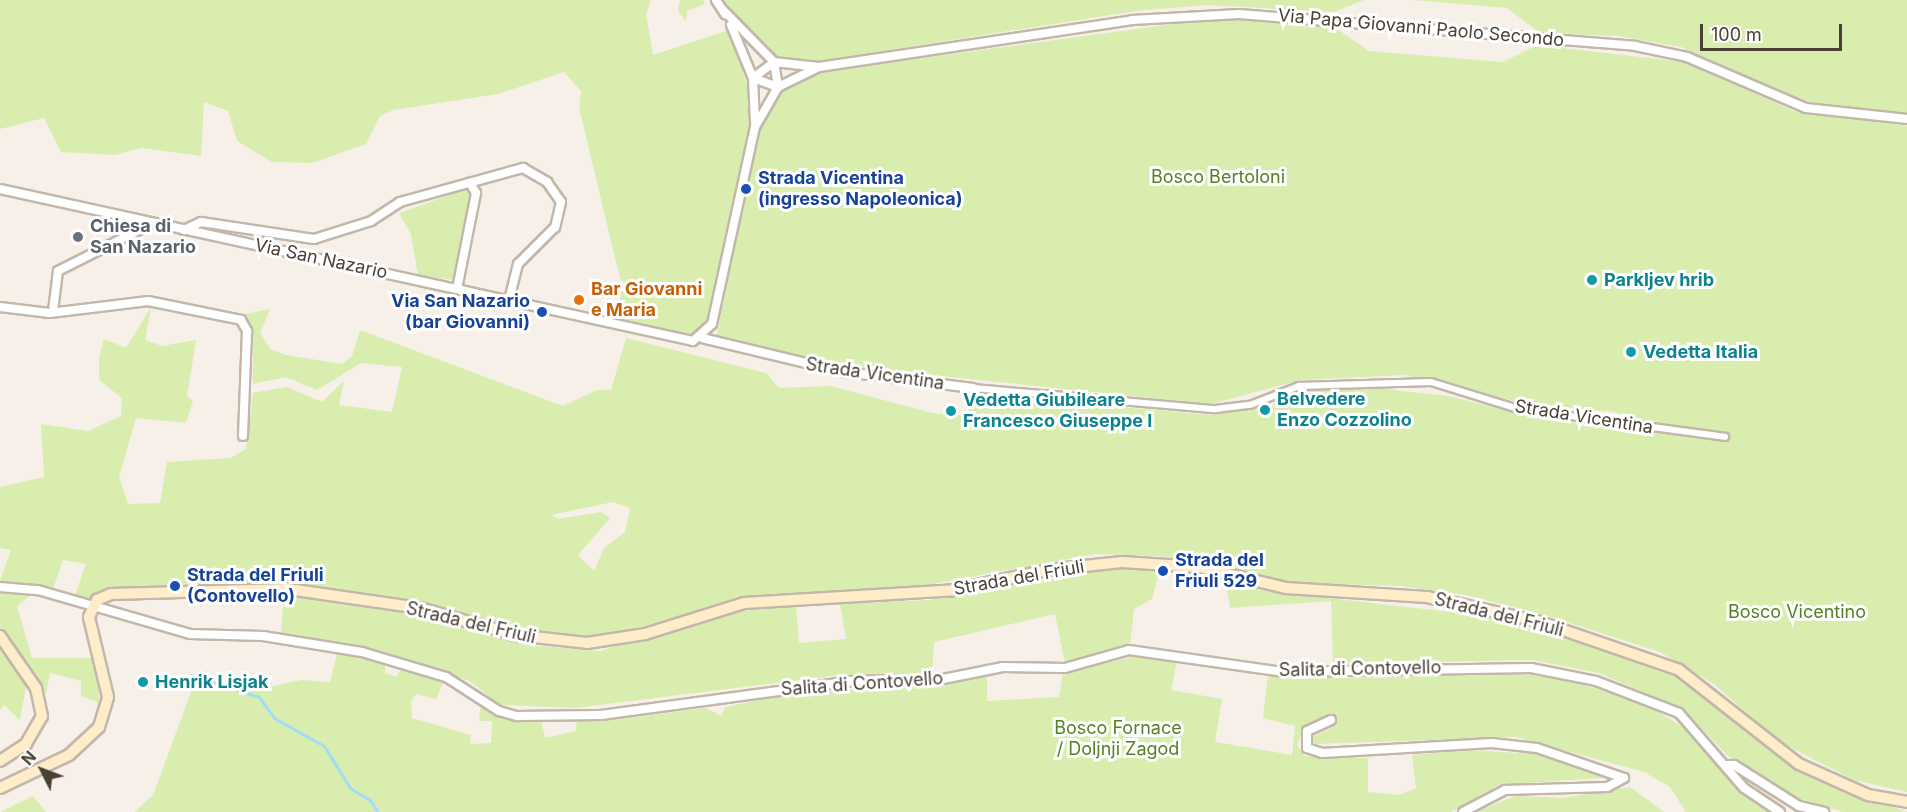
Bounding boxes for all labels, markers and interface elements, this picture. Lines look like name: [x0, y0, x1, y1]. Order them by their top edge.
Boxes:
street label: Via Papa Giovanni Paolo Secondo: [1277, 5, 1565, 51]
scale bar: [1703, 12, 1846, 50]
text: 100 m: [1711, 24, 1762, 45]
park label: Bosco Bertoloni: [1151, 166, 1285, 188]
place label: Strada Vicentina (ingresso Napoleonica): [758, 168, 963, 210]
marker: Strada Vicentina (ingresso Napoleonica): [739, 182, 753, 196]
place label: Chiesa di San Nazario: [90, 216, 196, 258]
marker: Chiesa di San Nazario: [71, 230, 85, 244]
street label: Via San Nazario: [253, 234, 389, 284]
place label: Parkljev hrib: [1604, 269, 1714, 291]
marker: Parkljev hrib: [1585, 273, 1599, 287]
place label: Bar Giovanni e Maria: [591, 279, 702, 322]
place label: Via San Nazario (bar Giovanni): [391, 291, 530, 334]
marker: Bar Giovanni e Maria: [572, 293, 586, 307]
marker: Via San Nazario (bar Giovanni): [535, 305, 549, 319]
place label: Vedetta Italia: [1643, 341, 1758, 363]
marker: Vedetta Italia: [1624, 345, 1638, 359]
street label: Strada Vicentina: [804, 354, 946, 394]
place label: Belvedere Enzo Cozzolino: [1277, 389, 1412, 432]
place label: Vedetta Giubileare Francesco Giuseppe I: [963, 390, 1152, 432]
street label: Strada Vicentina: [1513, 395, 1655, 439]
marker: Belvedere Enzo Cozzolino: [1258, 403, 1272, 417]
marker: Vedetta Giubileare Francesco Giuseppe I: [944, 404, 958, 418]
place label: Strada del Friuli 529: [1175, 550, 1264, 592]
street label: Strada del Friuli: [952, 556, 1086, 600]
marker: Strada del Friuli 529: [1156, 564, 1170, 578]
place label: Strada del Friuli (Contovello): [187, 565, 324, 608]
marker: Strada del Friuli (Contovello): [168, 579, 182, 593]
street label: Strada del Friuli: [1432, 589, 1566, 641]
street label: Strada del Friuli: [404, 598, 538, 648]
park label: Bosco Vicentino: [1728, 601, 1866, 623]
street label: Salita di Contovello: [1279, 657, 1441, 681]
street label: Salita di Contovello: [780, 668, 944, 700]
place label: Henrik Lisjak: [155, 671, 268, 693]
marker: Henrik Lisjak: [136, 675, 150, 689]
park label: Bosco Fornace / Doljnji Zagod: [1054, 718, 1182, 760]
north arrow: [12, 740, 72, 800]
text: N: [17, 747, 40, 769]

